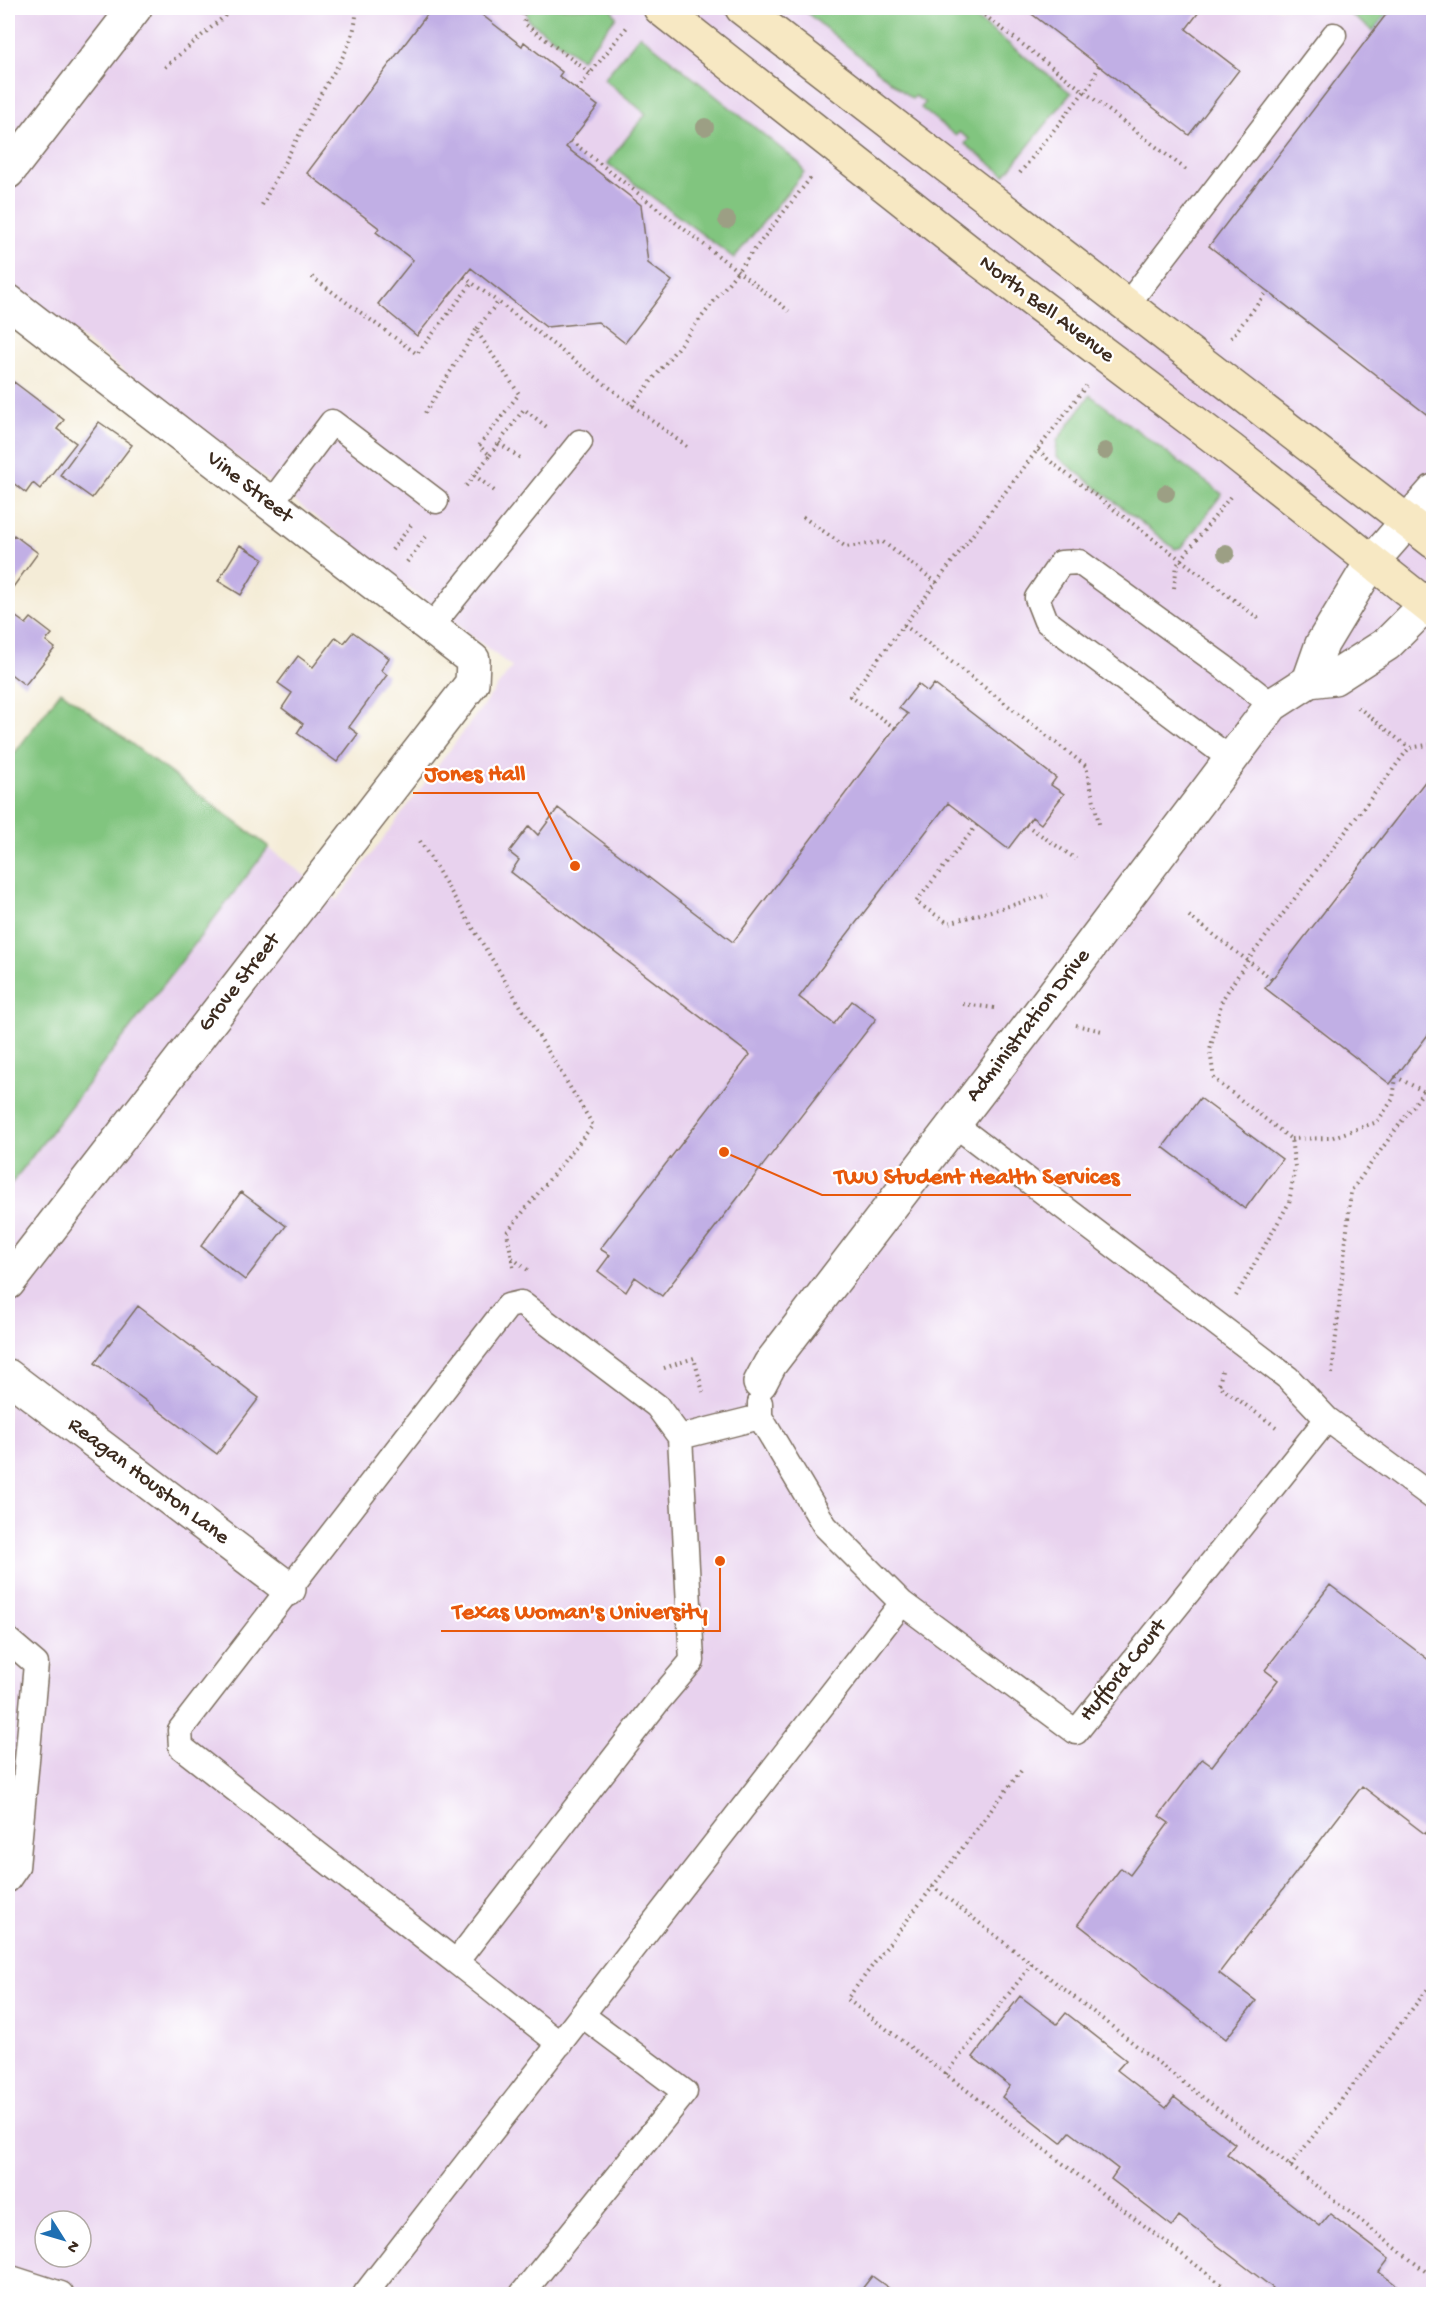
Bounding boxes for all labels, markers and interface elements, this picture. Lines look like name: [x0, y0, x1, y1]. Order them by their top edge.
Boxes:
street label: North Bell Avenue: [973, 250, 1120, 370]
street label: Vine Street: [200, 446, 299, 531]
callout: Jones Hall: [413, 751, 538, 793]
text: Jones Hall: [423, 761, 526, 790]
street label: Grove Street: [193, 927, 288, 1038]
street label: Administration Drive: [961, 944, 1097, 1108]
callout: TWU Student Health Services: [822, 1153, 1131, 1195]
text: TWU Student Health Services: [833, 1164, 1121, 1193]
street label: Reagan Houston Lane: [62, 1413, 235, 1552]
callout: Texas Woman's University: [441, 1589, 720, 1631]
text: Texas Woman's University: [451, 1599, 708, 1628]
street label: Hufford Court: [1075, 1613, 1174, 1727]
north arrow: [33, 2209, 93, 2269]
text: N: [61, 2236, 83, 2256]

